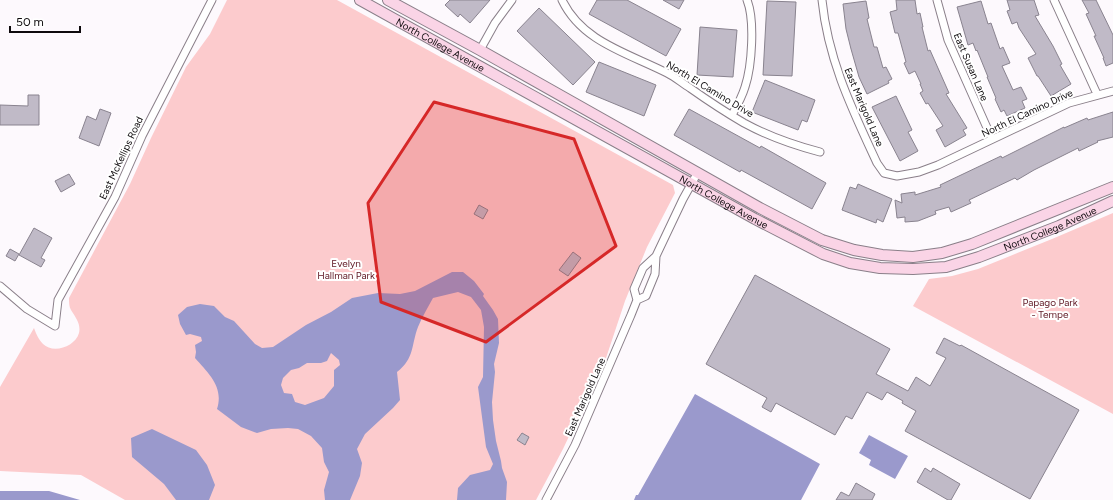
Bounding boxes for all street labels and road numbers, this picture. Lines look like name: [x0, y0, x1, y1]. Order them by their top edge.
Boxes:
street label: North College Avenue: [394, 15, 488, 75]
street label: East Susan Lane: [951, 31, 991, 104]
street label: North El Camino Drive: [664, 58, 756, 120]
street label: East Marigold Lane: [841, 65, 887, 149]
street label: North El Camino Drive: [979, 86, 1075, 140]
street label: East McKellips Road: [96, 114, 146, 202]
street label: North College Avenue: [677, 172, 771, 231]
street label: North College Avenue: [1002, 203, 1099, 253]
street label: East Marigold Lane: [562, 355, 608, 438]

